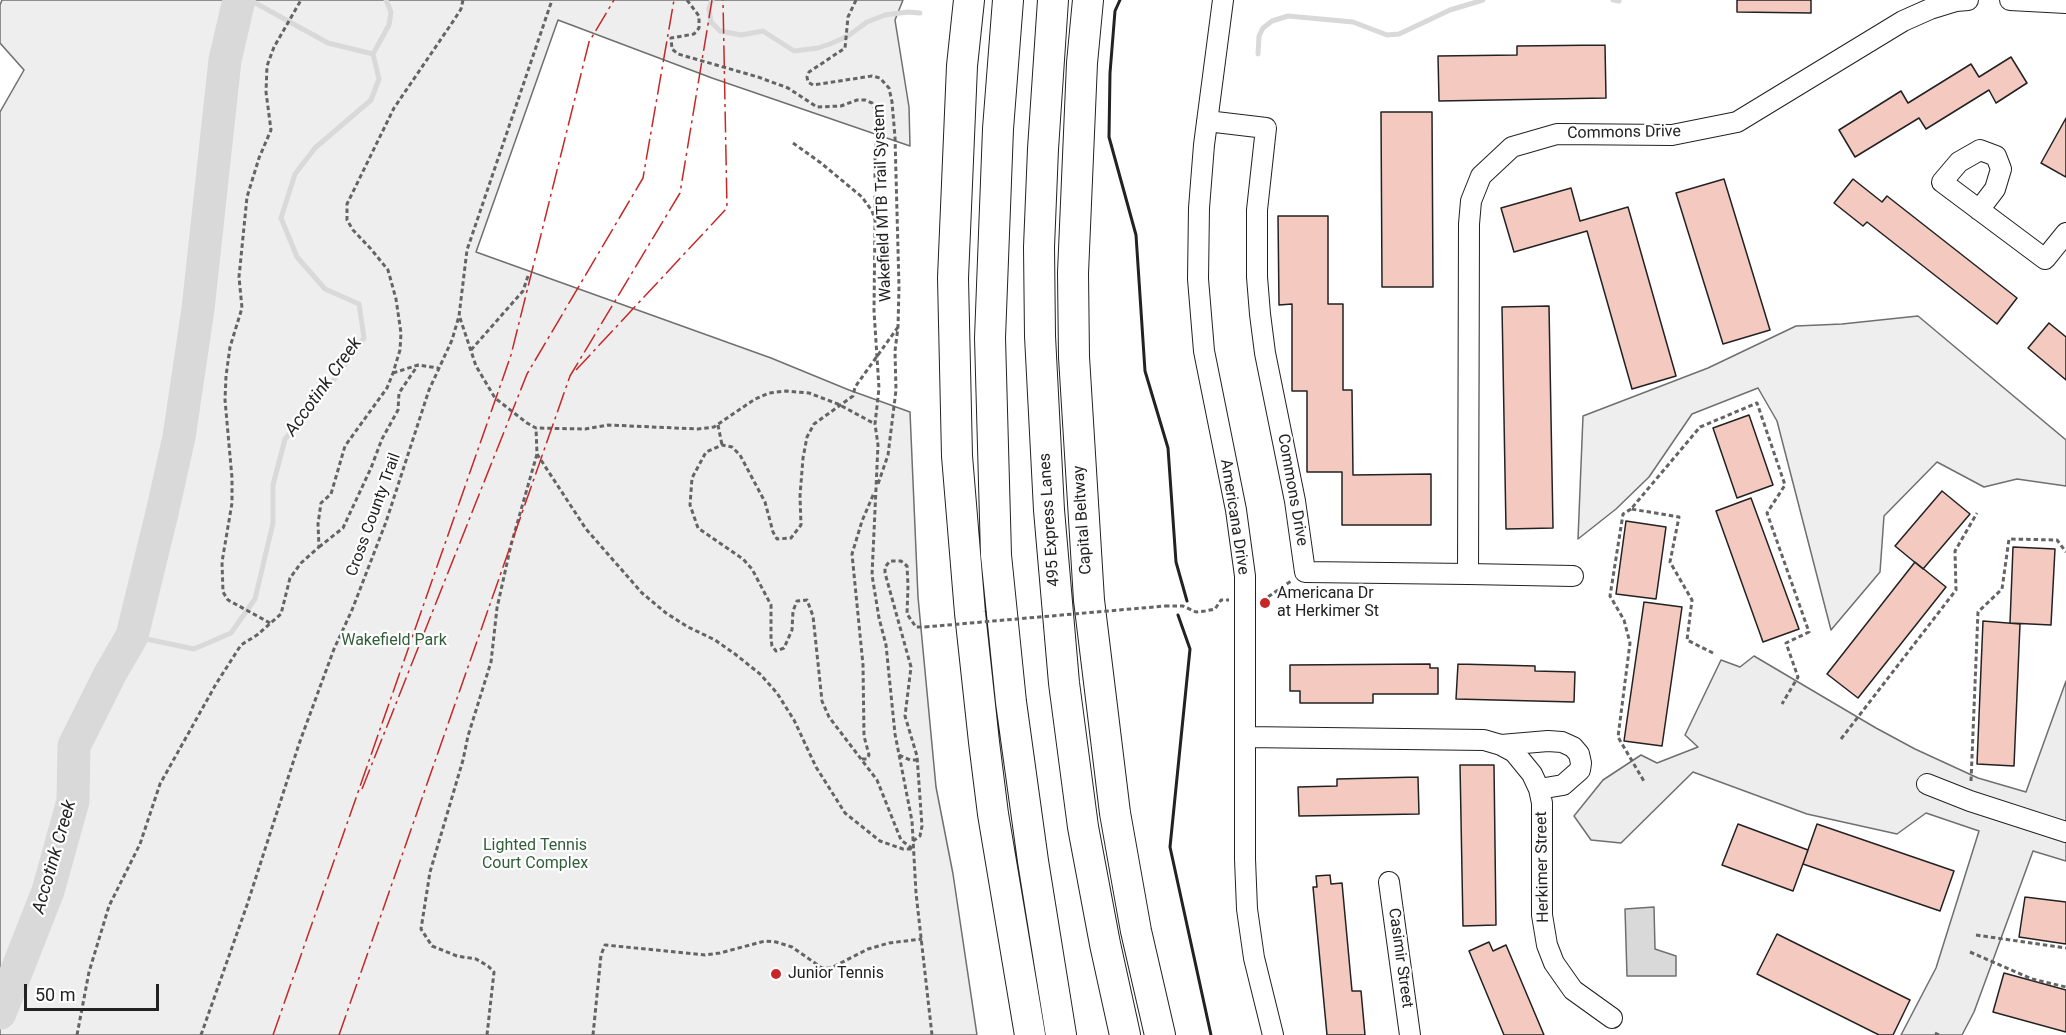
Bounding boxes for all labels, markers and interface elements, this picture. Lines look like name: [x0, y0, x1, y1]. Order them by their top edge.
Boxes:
street label: Wakefield MTB Trail System: [870, 104, 896, 302]
street label: Commons Drive: [1567, 122, 1681, 144]
water label: Accotink Creek: [281, 333, 367, 441]
street label: Commons Drive: [1273, 432, 1311, 548]
street label: Cross County Trail: [343, 451, 405, 579]
street label: 495 Express Lanes: [1036, 452, 1064, 588]
street label: Americana Drive: [1215, 458, 1253, 576]
street label: Capital Beltway: [1070, 465, 1096, 575]
place label: Americana Dr at Herkimer St: [1277, 584, 1379, 622]
marker: Americana Dr at Herkimer St: [1258, 596, 1272, 610]
park label: Wakefield Park: [341, 631, 447, 651]
water label: Accotink Creek: [28, 798, 82, 916]
street label: Herkimer Street: [1532, 811, 1554, 923]
park label: Lighted Tennis Court Complex: [482, 836, 588, 874]
street label: Casimir Street: [1383, 907, 1417, 1009]
place label: Junior Tennis: [788, 964, 884, 984]
marker: Junior Tennis: [769, 967, 783, 981]
scale bar: [27, 972, 162, 1010]
text: 50 m: [35, 984, 75, 1005]

